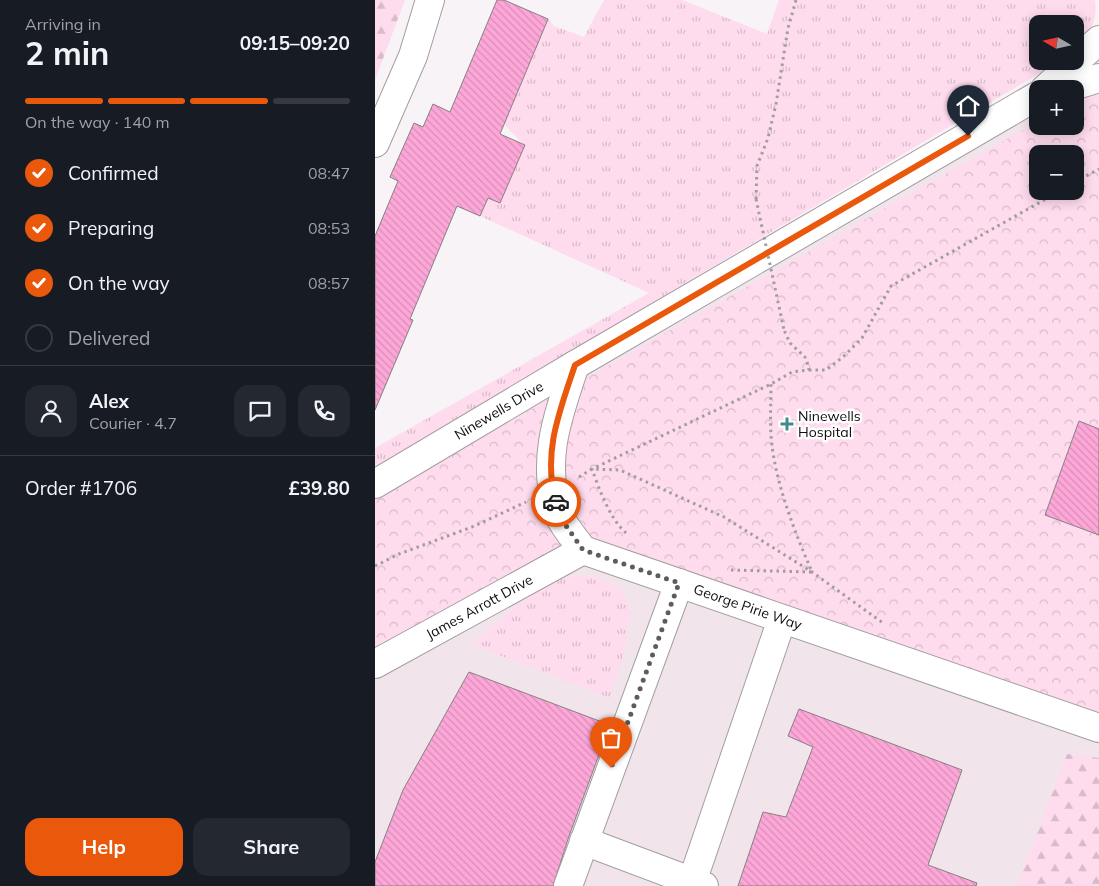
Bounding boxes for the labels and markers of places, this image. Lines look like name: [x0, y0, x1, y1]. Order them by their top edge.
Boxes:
pin: [947, 85, 989, 136]
place label: Ninewells Hospital: [798, 407, 861, 441]
marker: Ninewells Hospital: [780, 417, 794, 431]
pin: [590, 717, 632, 768]

